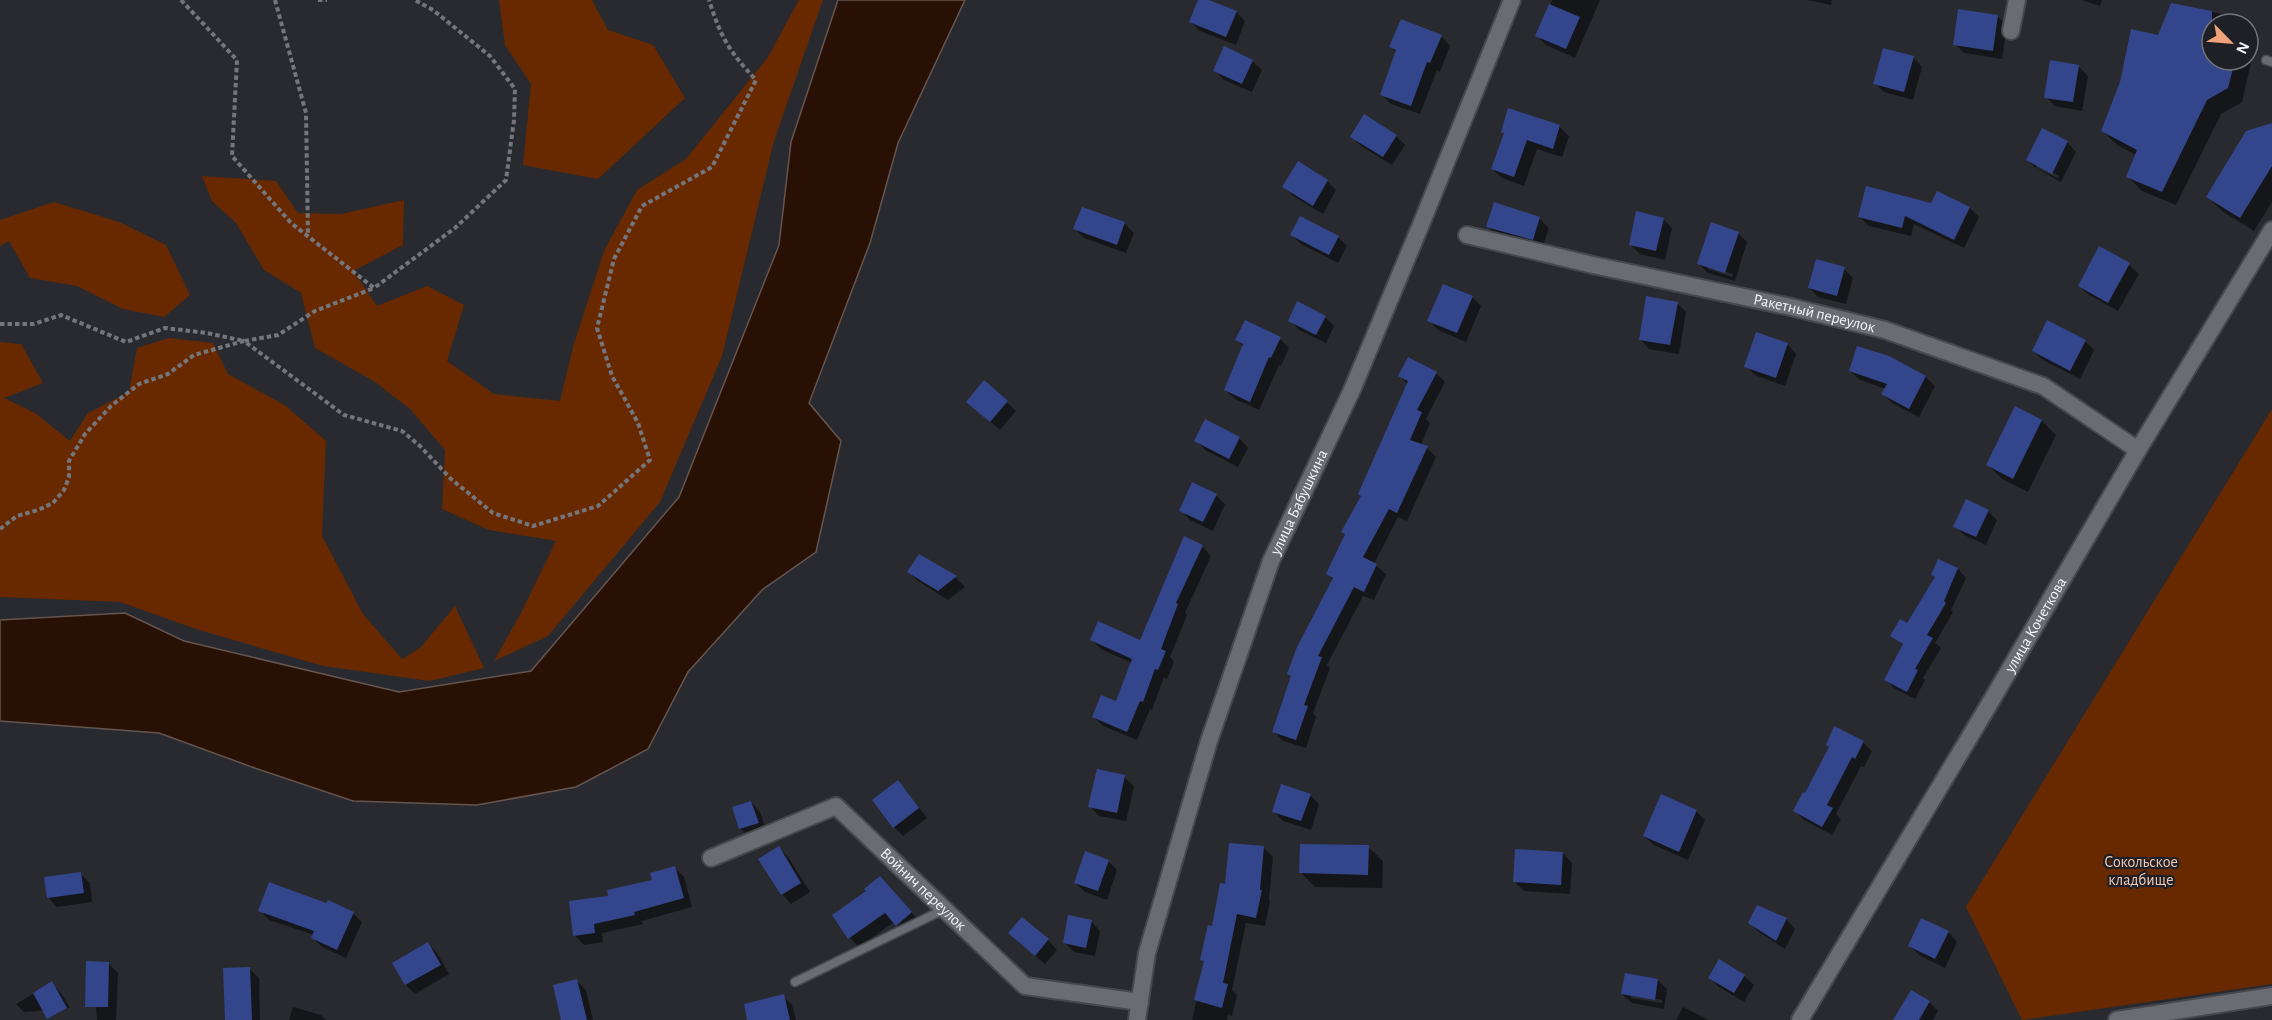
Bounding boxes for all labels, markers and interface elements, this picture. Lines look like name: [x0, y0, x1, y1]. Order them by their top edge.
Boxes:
north arrow: [2200, 12, 2260, 72]
text: N: [2233, 39, 2252, 56]
street label: Ракетный переулок: [1752, 291, 1878, 335]
street label: улица Бабушкина: [1267, 447, 1331, 559]
street label: улица Кочеткова: [2001, 575, 2070, 677]
street label: Войнич переулок: [877, 845, 970, 934]
park label: Сокольское кладбище: [2104, 854, 2178, 888]

